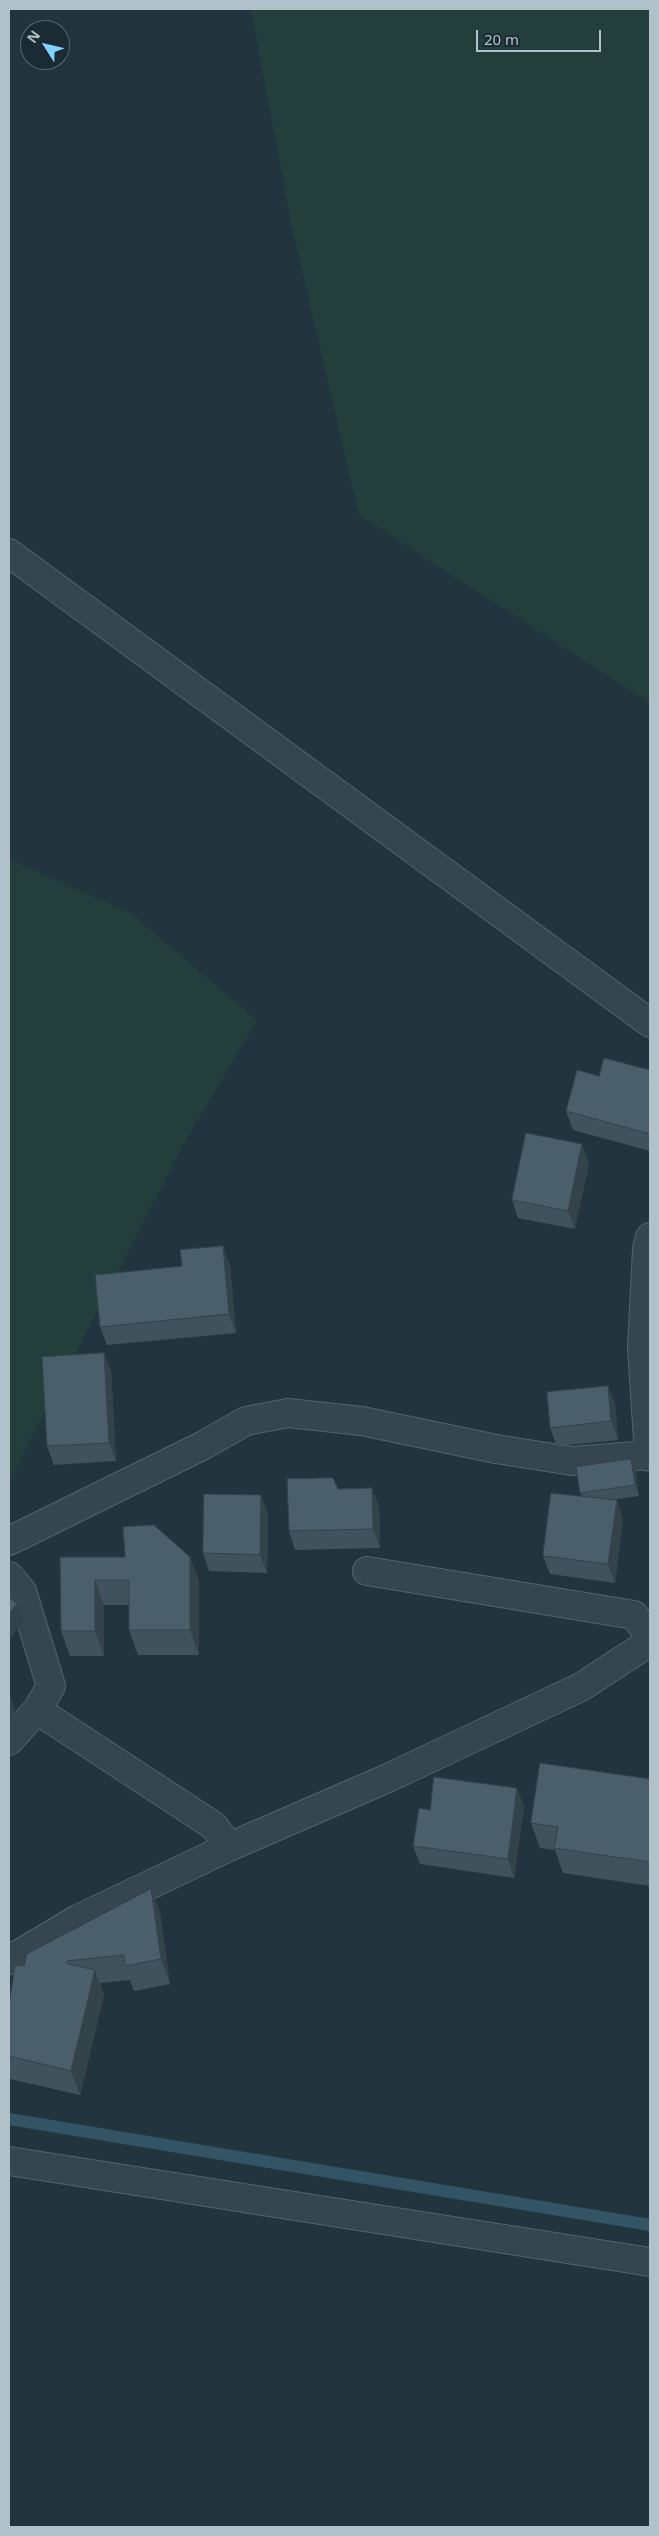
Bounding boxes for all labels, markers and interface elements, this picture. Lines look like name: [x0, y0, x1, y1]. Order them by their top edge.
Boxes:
north arrow: [20, 20, 70, 70]
scale bar: [479, 20, 604, 52]
text: N: [22, 26, 44, 47]
text: 20 m: [484, 29, 519, 49]

